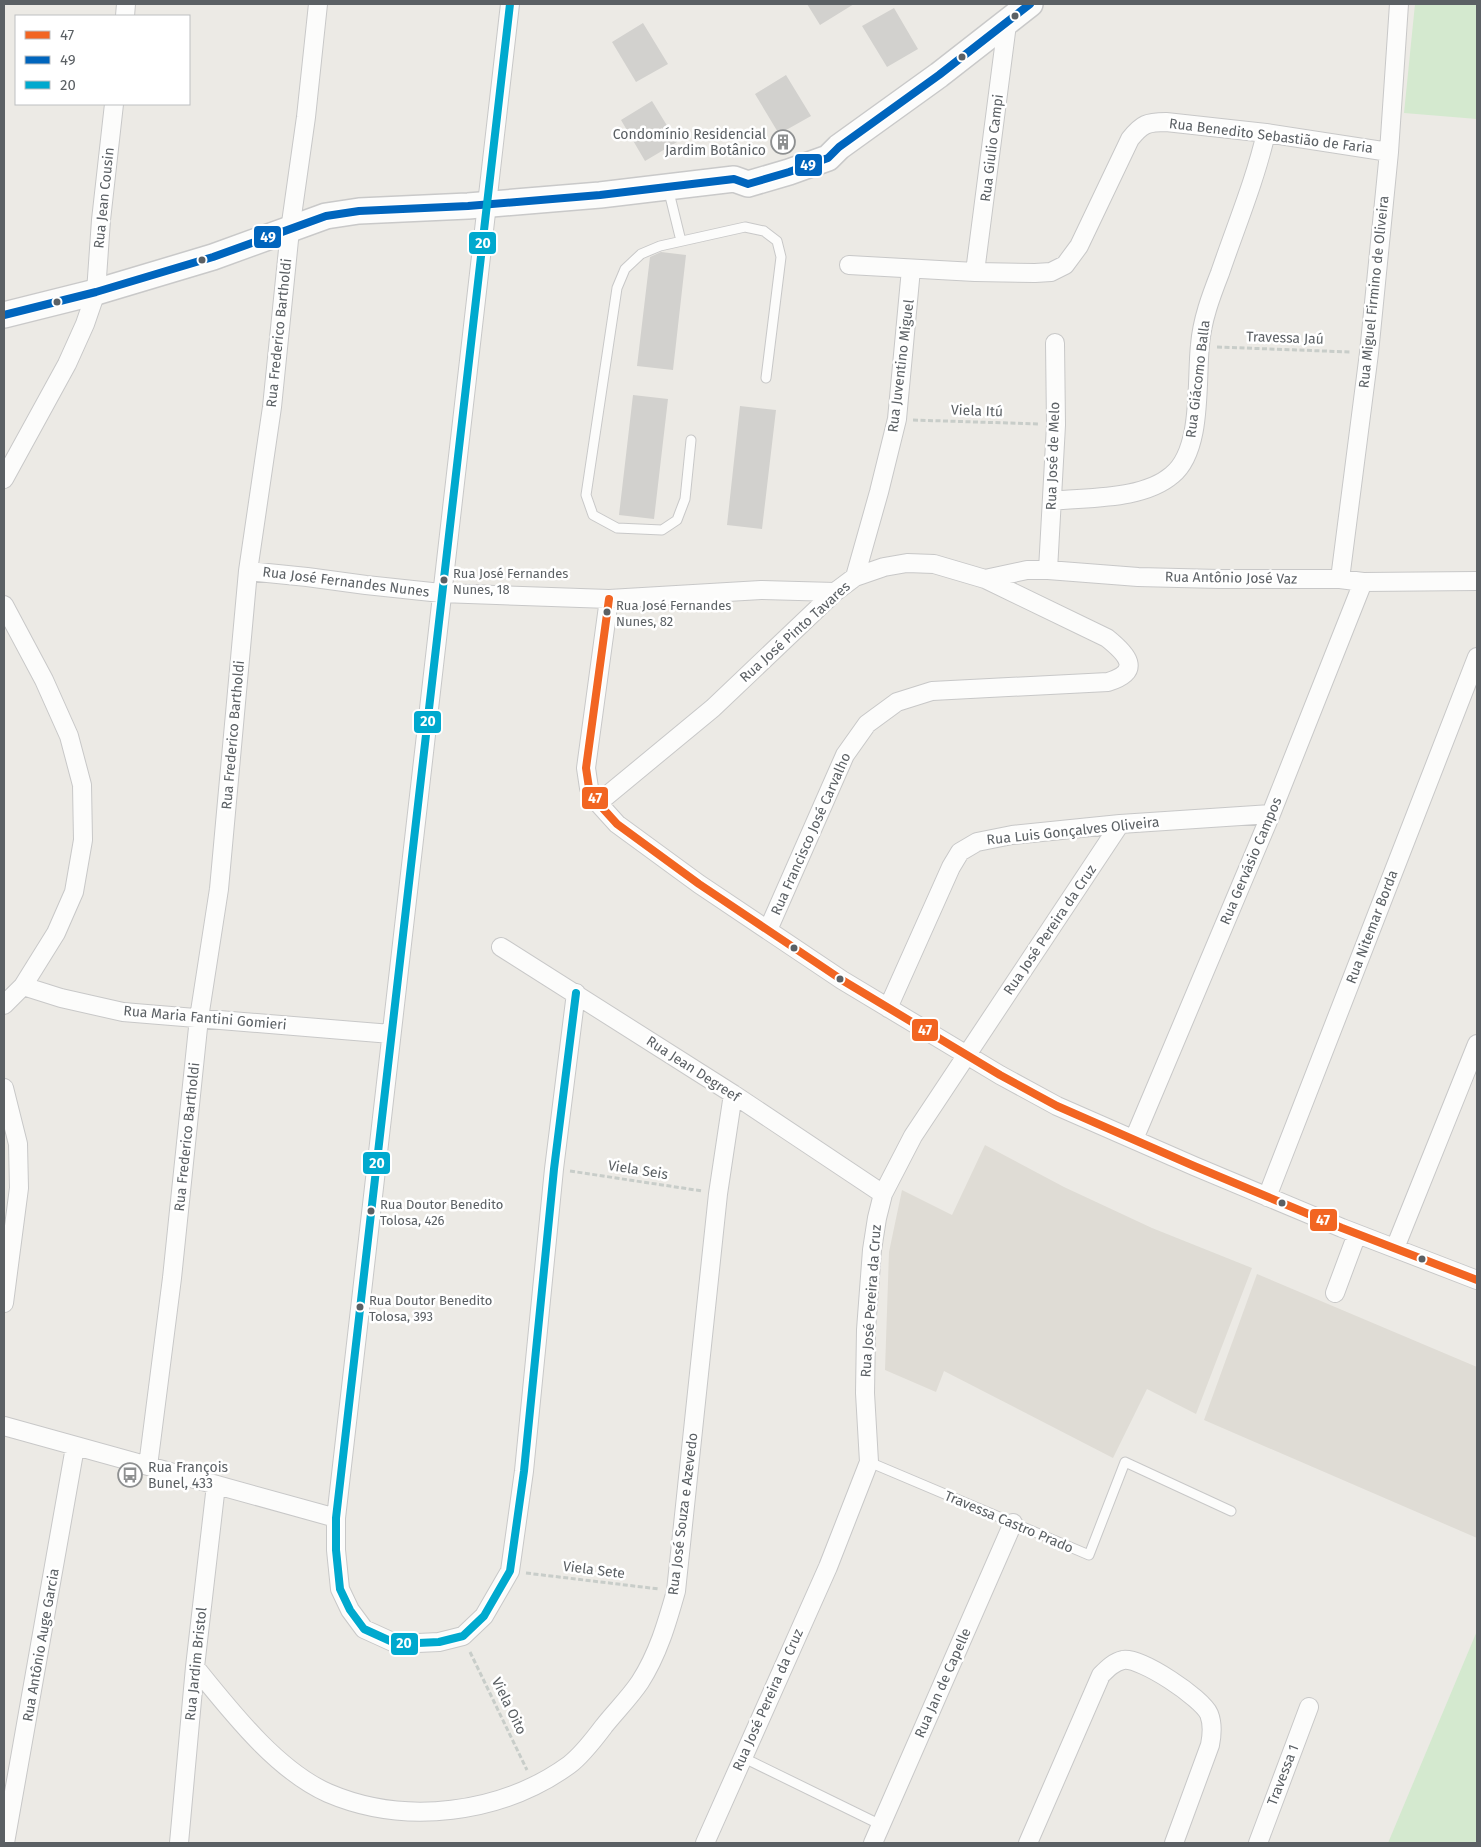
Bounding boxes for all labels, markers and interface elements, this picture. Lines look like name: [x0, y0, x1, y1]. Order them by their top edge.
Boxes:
unlabelled marker: [1010, 11, 1020, 21]
legend: [15, 15, 190, 105]
text: 47: [60, 26, 75, 44]
text: 49: [60, 51, 76, 69]
unlabelled marker: [957, 52, 967, 62]
text: 20: [60, 76, 76, 94]
street label: Rua Giulio Campi: [977, 93, 1007, 203]
street label: Rua Benedito Sebastião de Faria: [1168, 115, 1374, 157]
place label: Condomínio Residencial Jardim Botânico: [613, 126, 766, 159]
building icon: Condomínio Residencial Jardim Botânico: [770, 129, 796, 155]
street label: Rua Jean Cousin: [90, 146, 118, 250]
line badge: 49: [794, 153, 823, 177]
text: 49: [800, 157, 816, 174]
street label: Rua Miguel Firmino de Oliveira: [1355, 195, 1393, 389]
line badge: 49: [253, 225, 282, 249]
text: 49: [260, 229, 276, 246]
line badge: 20: [468, 231, 497, 255]
text: 20: [475, 235, 491, 252]
unlabelled marker: [197, 255, 207, 265]
street label: Rua Frederico Bartholdi: [263, 258, 295, 408]
unlabelled marker: [52, 297, 62, 307]
street label: Rua Juventino Miguel: [884, 298, 918, 434]
street label: Rua Giácomo Balla: [1182, 319, 1214, 439]
street label: Travessa Jaú: [1246, 328, 1324, 348]
street label: Rua José de Melo: [1043, 401, 1063, 511]
street label: Viela Itú: [951, 402, 1003, 420]
street label: Rua José Fernandes Nunes: [262, 563, 431, 601]
place label: Rua José Fernandes Nunes, 18: [453, 566, 568, 597]
street label: Rua Antônio José Vaz: [1165, 568, 1297, 588]
marker: Rua José Fernandes Nunes, 18: [439, 575, 449, 585]
street label: Rua José Pinto Tavares: [736, 578, 854, 686]
place label: Rua José Fernandes Nunes, 82: [616, 598, 731, 629]
marker: Rua José Fernandes Nunes, 82: [602, 607, 612, 617]
street label: Rua Frederico Bartholdi: [218, 660, 248, 810]
line badge: 20: [413, 710, 442, 734]
text: 20: [420, 713, 436, 730]
street label: Rua Francisco José Carvalho: [767, 750, 855, 918]
line badge: 47: [581, 786, 609, 810]
text: 47: [588, 790, 602, 807]
street label: Rua Gervásio Campos: [1216, 794, 1286, 927]
street label: Rua Luis Gonçalves Oliveira: [986, 813, 1160, 849]
street label: Rua José Pereira da Cruz: [1000, 862, 1100, 998]
street label: Rua Nitemar Borda: [1343, 868, 1401, 986]
unlabelled marker: [789, 943, 799, 953]
unlabelled marker: [835, 974, 845, 984]
street label: Rua Maria Fantini Gomieri: [123, 1002, 287, 1034]
line badge: 47: [911, 1018, 939, 1042]
text: 47: [918, 1022, 932, 1039]
street label: Rua Jean Degreef: [643, 1032, 744, 1106]
street label: Rua Frederico Bartholdi: [171, 1062, 203, 1212]
line badge: 20: [362, 1151, 391, 1175]
text: 20: [369, 1155, 385, 1172]
street label: Viela Seis: [607, 1157, 670, 1183]
place label: Rua Doutor Benedito Tolosa, 426: [380, 1197, 503, 1228]
unlabelled marker: [1277, 1198, 1287, 1208]
marker: Rua Doutor Benedito Tolosa, 426: [366, 1206, 376, 1216]
line badge: 47: [1309, 1208, 1338, 1232]
text: 47: [1316, 1212, 1330, 1229]
street label: Rua José Pereira da Cruz: [857, 1224, 885, 1378]
unlabelled marker: [1417, 1254, 1427, 1264]
place label: Rua Doutor Benedito Tolosa, 393: [369, 1293, 492, 1324]
marker: Rua Doutor Benedito Tolosa, 393: [355, 1302, 365, 1312]
street label: Rua José Souza e Azevedo: [665, 1432, 701, 1596]
place label: Rua François Bunel, 433: [148, 1459, 229, 1492]
bus stop icon: Rua François Bunel, 433: [117, 1462, 143, 1488]
street label: Travessa Castro Prado: [942, 1487, 1076, 1557]
street label: Viela Sete: [562, 1558, 626, 1582]
street label: Rua Antônio Auge Garcia: [19, 1567, 63, 1723]
street label: Rua Jardim Bristol: [182, 1606, 210, 1722]
street label: Rua Jan de Capelle: [911, 1625, 975, 1741]
street label: Rua José Pereira da Cruz: [729, 1626, 807, 1774]
line badge: 20: [390, 1632, 419, 1656]
text: 20: [396, 1635, 412, 1652]
street label: Viela Oito: [488, 1675, 530, 1737]
street label: Travessa 1: [1264, 1742, 1302, 1808]

